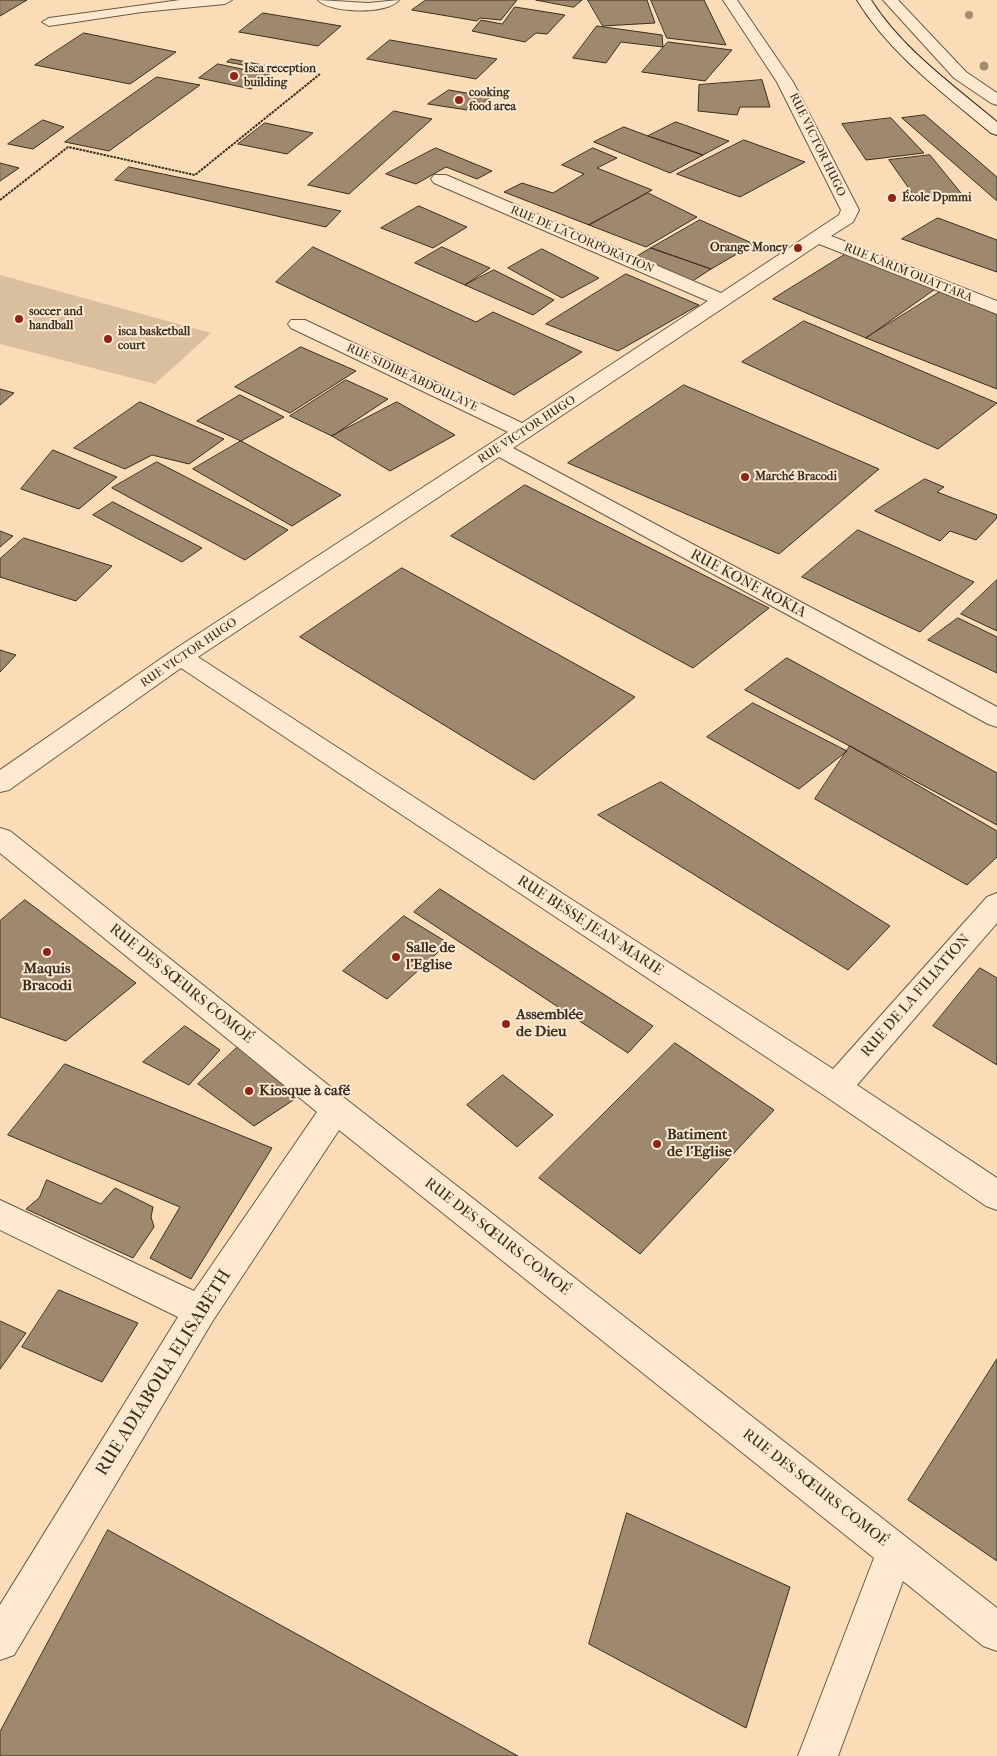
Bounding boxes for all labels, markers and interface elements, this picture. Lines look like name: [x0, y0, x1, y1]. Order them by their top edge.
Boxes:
place label: Isca reception building: [244, 62, 316, 90]
marker: Isca reception building: [228, 70, 240, 82]
place label: cooking food area: [469, 86, 516, 114]
street label: RUE VICTOR HUGO: [786, 91, 848, 199]
marker: cooking food area: [453, 94, 465, 106]
place label: École Dpmmi: [902, 191, 972, 205]
marker: École Dpmmi: [886, 192, 898, 204]
street label: RUE DE LA CORPORATION: [508, 203, 656, 277]
place label: Orange Money: [710, 241, 788, 255]
street label: RUE KARIM OUATTARA: [842, 241, 974, 305]
marker: Orange Money: [792, 242, 804, 254]
place label: soccer and handball: [29, 305, 83, 333]
marker: soccer and handball: [13, 313, 25, 325]
place label: isca basketball court: [118, 325, 190, 353]
marker: isca basketball court: [102, 333, 114, 345]
street label: RUE SIDIBE ABDOULAYE: [344, 341, 480, 415]
street label: RUE VICTOR HUGO: [476, 393, 578, 467]
place label: Marché Bracodi: [755, 470, 837, 484]
marker: Marché Bracodi: [739, 471, 751, 483]
street label: RUE KONE ROKIA: [687, 546, 809, 622]
street label: RUE VICTOR HUGO: [138, 615, 240, 691]
street label: RUE BESSE JEAN-MARIE: [514, 872, 666, 980]
street label: RUE DES SŒURS COMOÉ: [105, 920, 257, 1048]
street label: RUE DE LA FILIATION: [858, 931, 974, 1061]
place label: Salle de l'Eglise: [406, 939, 455, 974]
marker: Maquis Bracodi: [41, 946, 53, 958]
marker: Salle de l'Eglise: [390, 951, 402, 963]
place label: Maquis Bracodi: [22, 960, 72, 995]
place label: Assemblée de Dieu: [516, 1006, 583, 1041]
marker: Assemblée de Dieu: [500, 1018, 512, 1030]
place label: Kiosque à café: [259, 1082, 350, 1100]
marker: Kiosque à café: [243, 1085, 255, 1097]
place label: Batiment de l'Eglise: [667, 1126, 732, 1161]
marker: Batiment de l'Eglise: [651, 1138, 663, 1150]
street label: RUE DES SŒURS COMOÉ: [421, 1175, 573, 1299]
street label: RUE ADIABOUA ELISABETH: [91, 1266, 237, 1480]
street label: RUE DES SŒURS COMOÉ: [739, 1426, 891, 1550]

